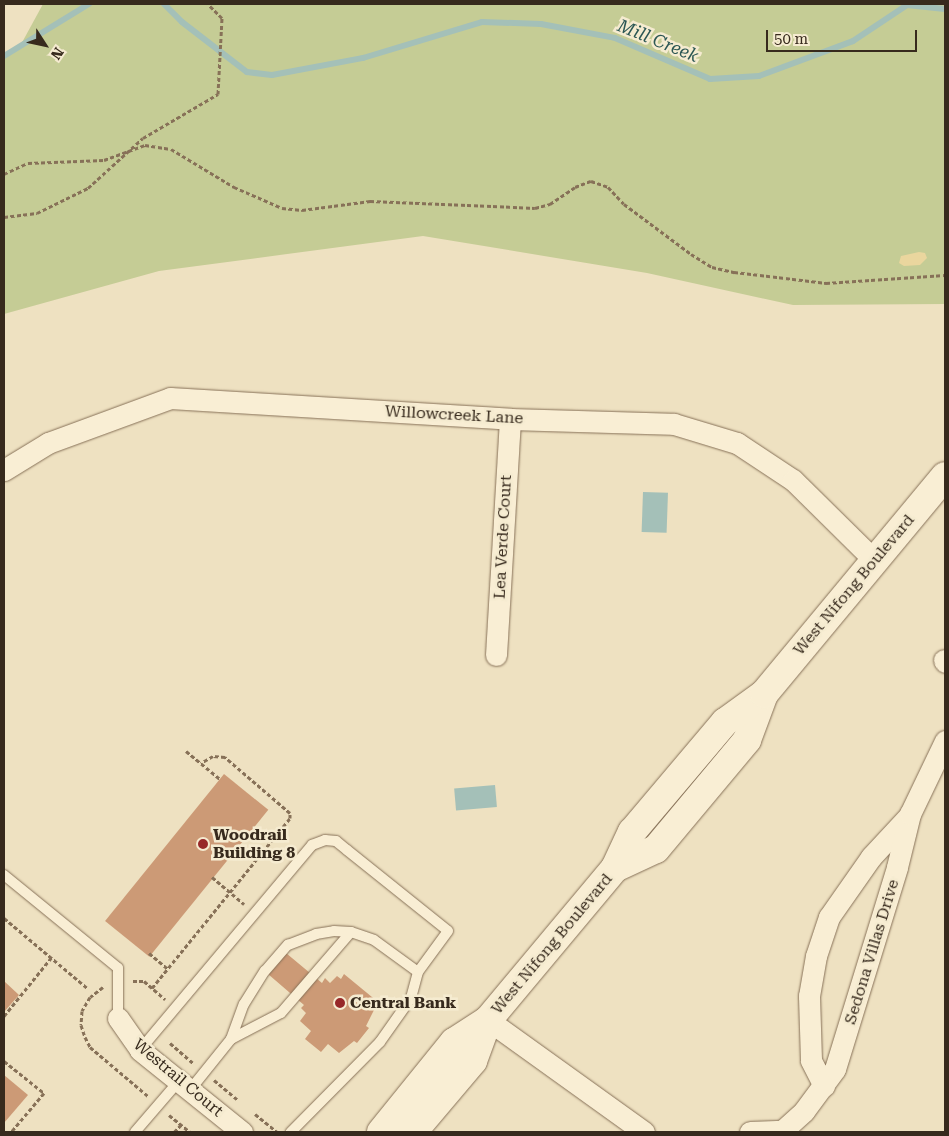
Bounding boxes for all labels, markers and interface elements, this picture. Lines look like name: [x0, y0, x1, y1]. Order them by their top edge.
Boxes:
water label: Mill Creek: [614, 15, 702, 67]
north arrow: [20, 20, 70, 70]
scale bar: [769, 20, 920, 52]
text: 50 m: [774, 30, 808, 48]
text: N: [48, 45, 67, 63]
street label: Willowcreek Lane: [384, 402, 524, 428]
street label: Lea Verde Court: [490, 475, 516, 599]
street label: West Nifong Boulevard: [790, 511, 918, 659]
place label: Woodrail Building 8: [213, 825, 295, 863]
marker: Woodrail Building 8: [197, 838, 209, 850]
street label: West Nifong Boulevard: [488, 870, 616, 1018]
street label: Sedona Villas Drive: [841, 877, 903, 1027]
place label: Central Bank: [350, 993, 456, 1013]
marker: Central Bank: [334, 997, 346, 1009]
street label: Westrail Court: [129, 1035, 227, 1121]

